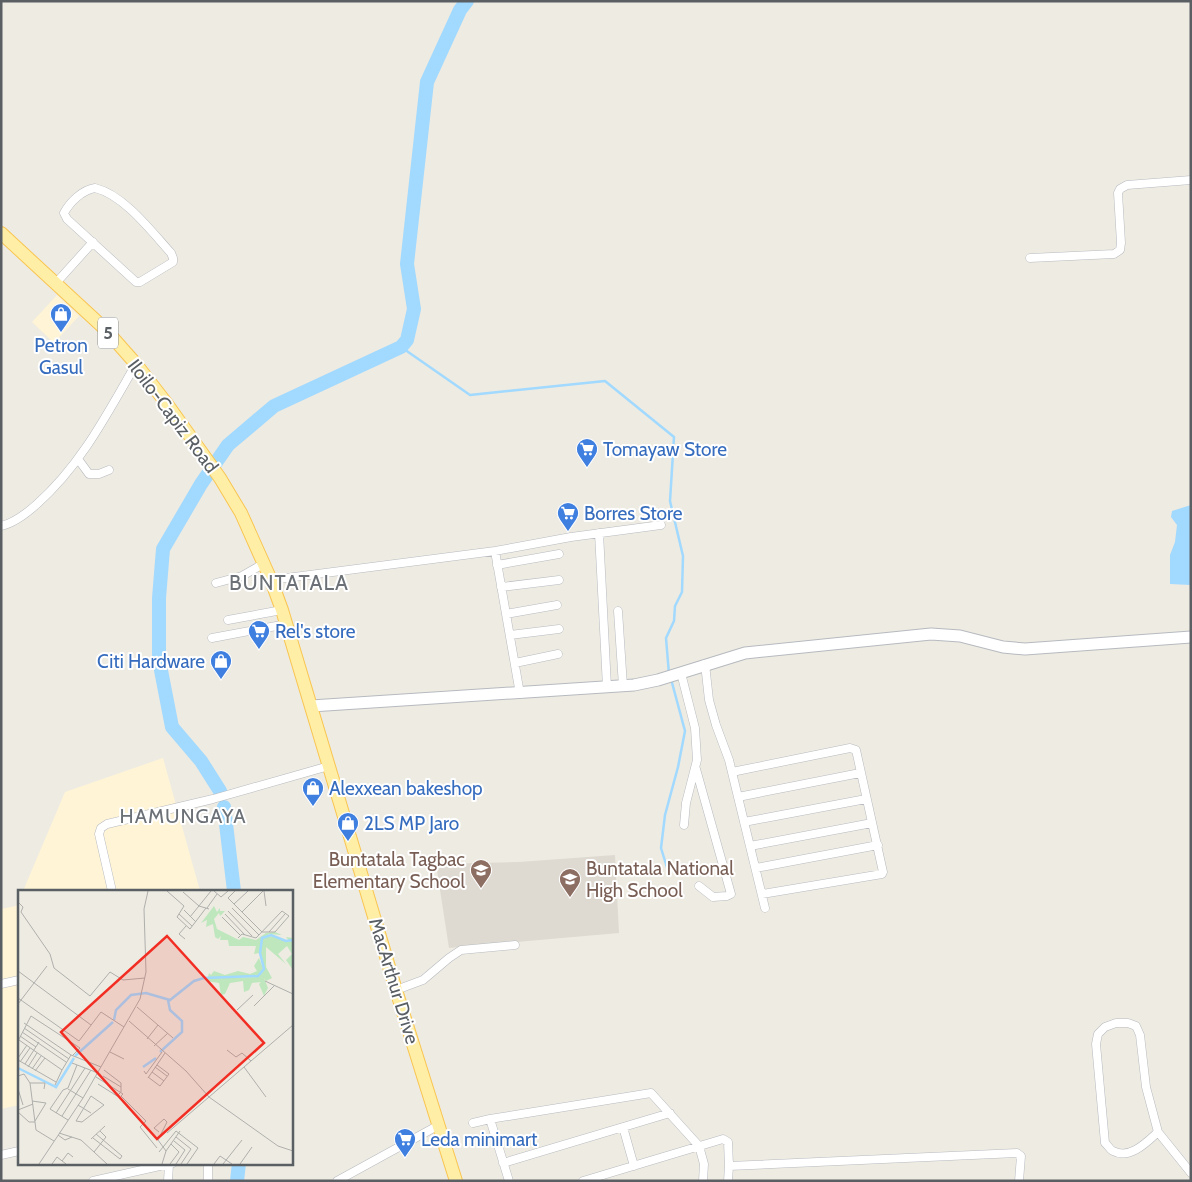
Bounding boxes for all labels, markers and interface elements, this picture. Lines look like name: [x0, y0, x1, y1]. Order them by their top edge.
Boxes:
shop icon: Petron Gasul: [49, 302, 73, 333]
road number: 5: [98, 317, 118, 348]
place label: Petron Gasul: [34, 334, 88, 379]
street label: Iloilo-Capiz Road: [123, 355, 223, 477]
supermarket icon: Tomayaw Store: [575, 437, 599, 468]
place label: Tomayaw Store: [603, 438, 727, 461]
supermarket icon: Borres Store: [556, 501, 580, 532]
place label: Borres Store: [584, 502, 683, 525]
district label: BUNTATALA: [229, 570, 349, 595]
supermarket icon: Rel's store: [247, 619, 271, 650]
place label: Rel's store: [275, 620, 356, 643]
shop icon: Citi Hardware: [209, 649, 233, 680]
place label: Citi Hardware: [97, 650, 205, 673]
shop icon: Alexxean bakeshop: [301, 776, 325, 807]
place label: Alexxean bakeshop: [329, 777, 483, 800]
district label: HAMUNGAYA: [120, 804, 246, 828]
shop icon: 2LS MP Jaro: [336, 811, 360, 842]
place label: 2LS MP Jaro: [364, 812, 459, 835]
place label: Buntatala Tagbac Elementary School: [313, 848, 466, 893]
place label: Buntatala National High School: [586, 857, 734, 902]
school or university icon: Buntatala Tagbac Elementary School: [469, 858, 493, 889]
school or university icon: Buntatala National High School: [558, 867, 582, 898]
inset map: [18, 890, 292, 1164]
street label: MacArthur Drive: [364, 915, 424, 1047]
supermarket icon: Leda minimart: [393, 1127, 417, 1158]
place label: Leda minimart: [421, 1128, 538, 1151]

